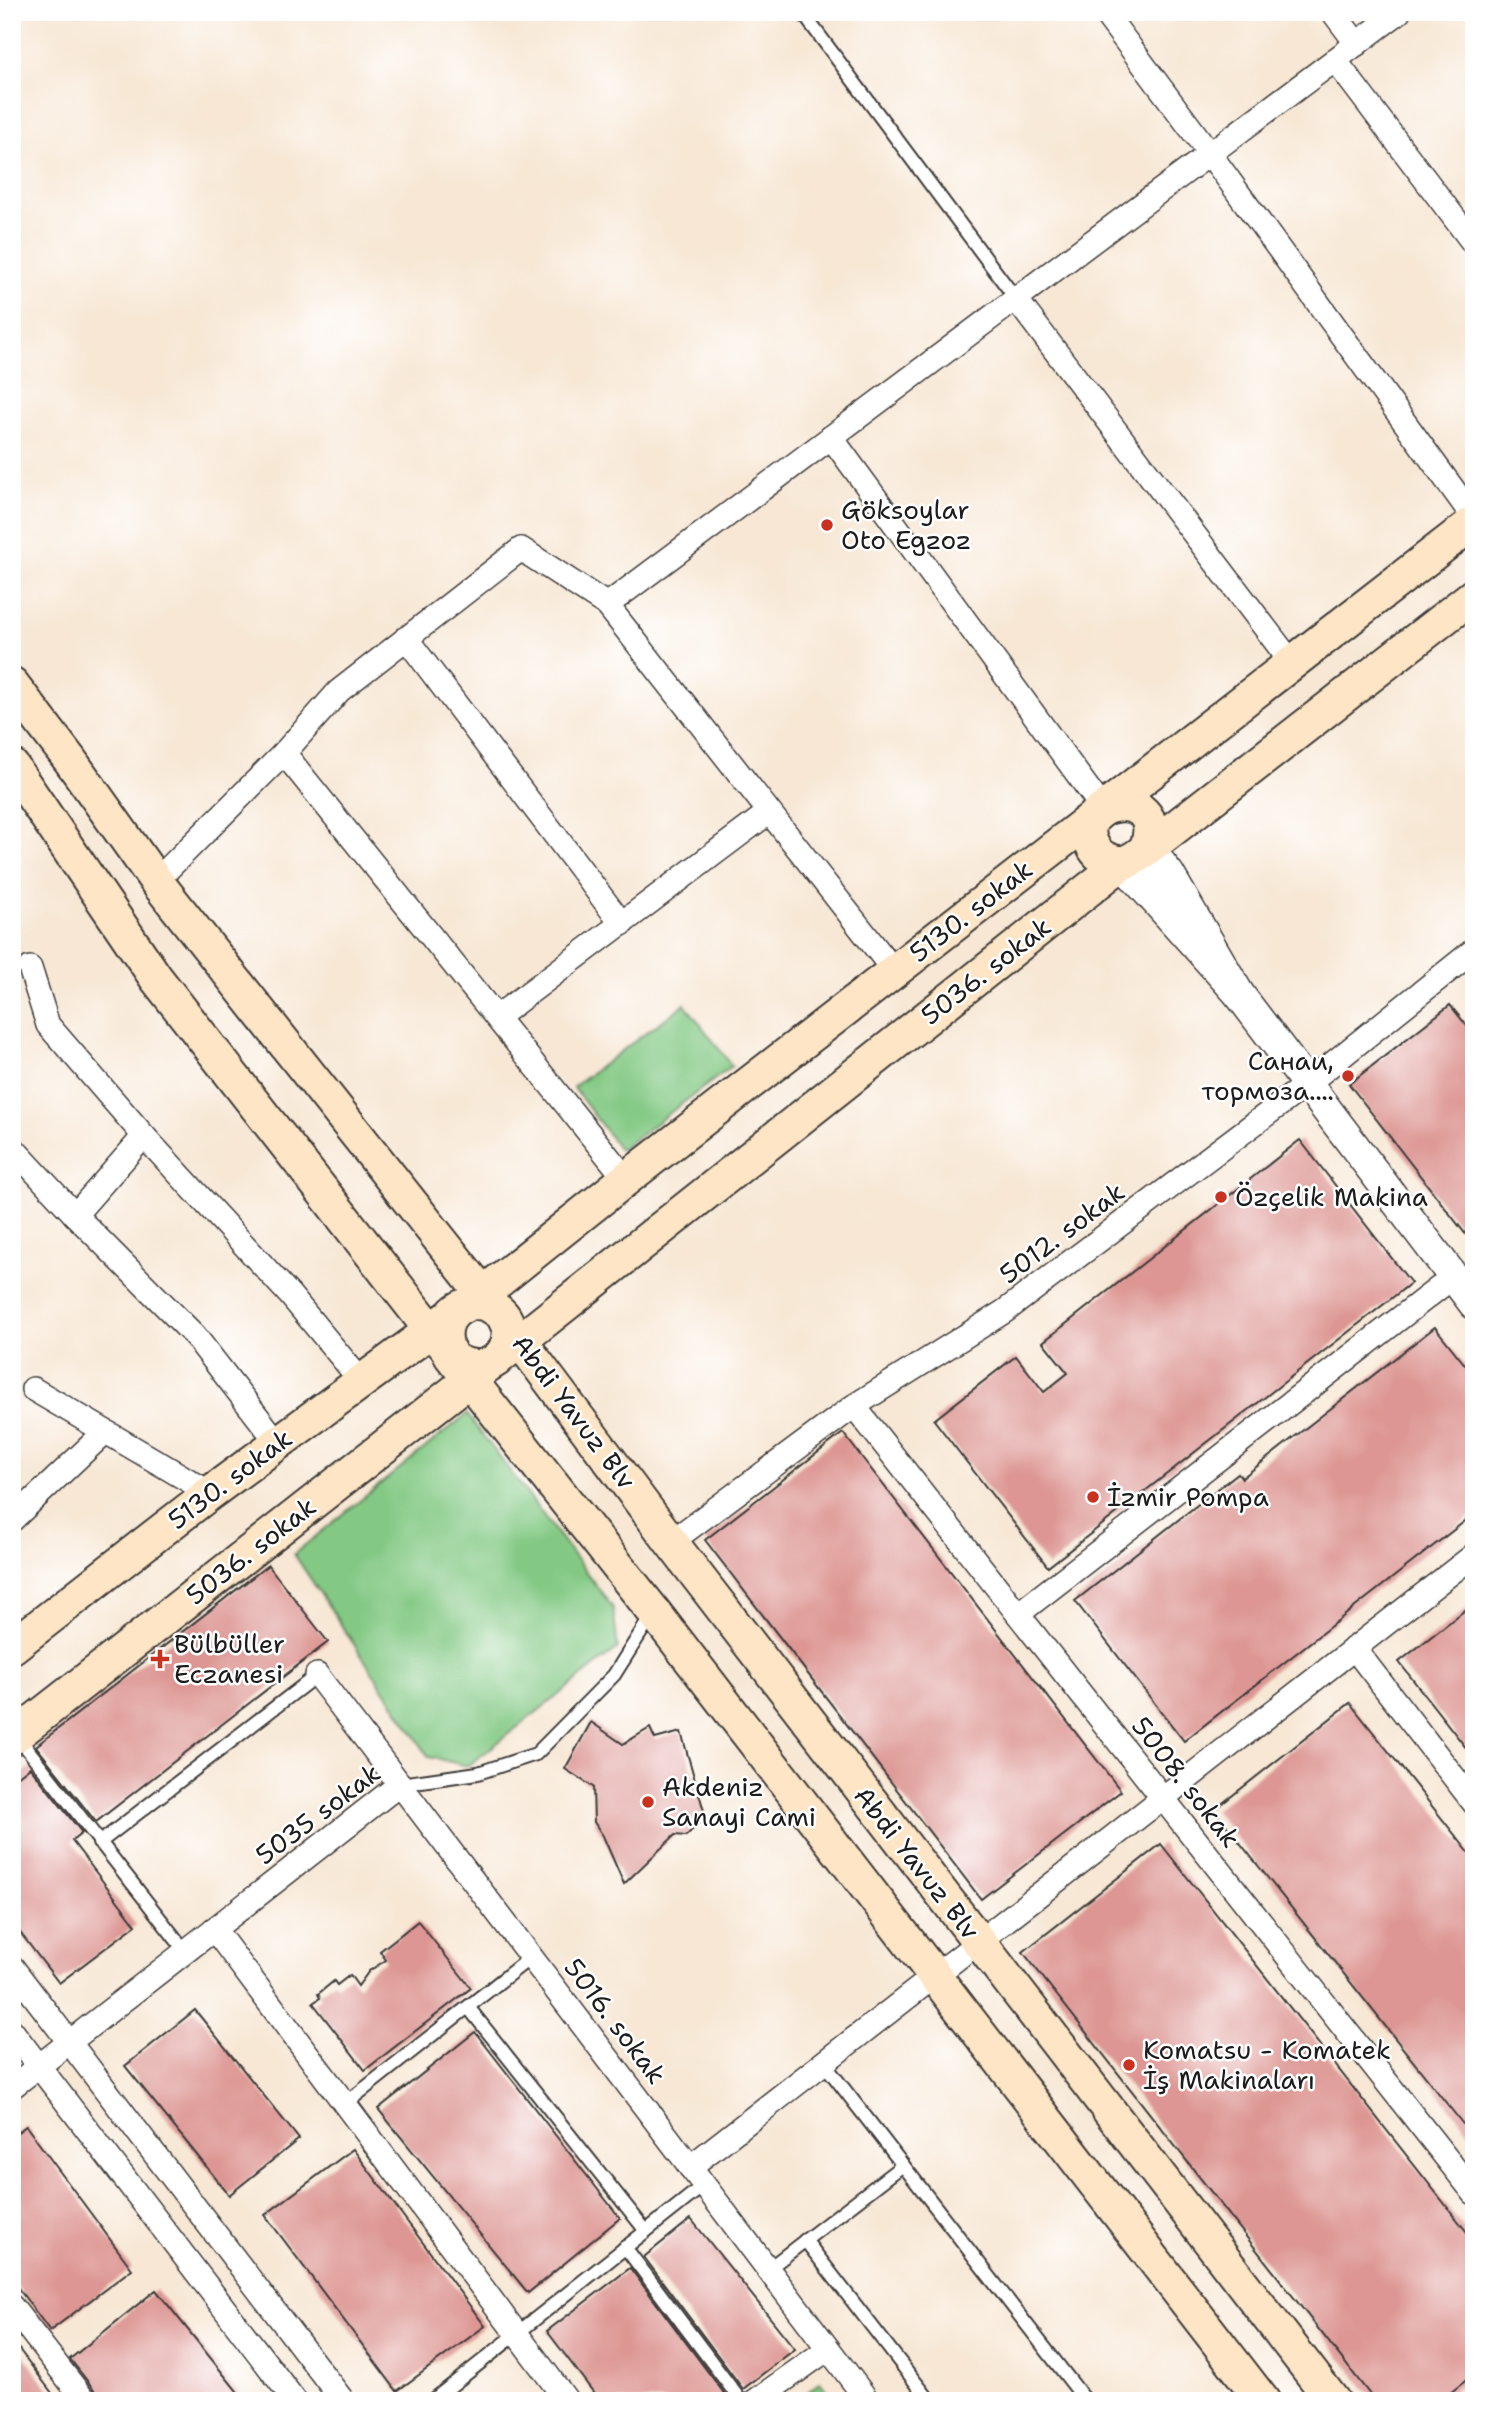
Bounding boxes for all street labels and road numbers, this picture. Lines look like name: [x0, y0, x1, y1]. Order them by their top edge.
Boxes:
street label: 5130. sokak: [902, 851, 1039, 970]
street label: 5036. sokak: [913, 909, 1058, 1032]
street label: 5012. sokak: [992, 1174, 1131, 1291]
street label: Abdi Yavuz Blv: [505, 1327, 644, 1496]
street label: 5130. sokak: [160, 1420, 299, 1537]
street label: 5036. sokak: [178, 1489, 323, 1612]
street label: 5008. sokak: [1124, 1709, 1249, 1854]
street label: 5035 sokak: [248, 1755, 387, 1872]
street label: Abdi Yavuz Blv: [847, 1779, 988, 1947]
street label: 5016. sokak: [557, 1951, 674, 2091]

